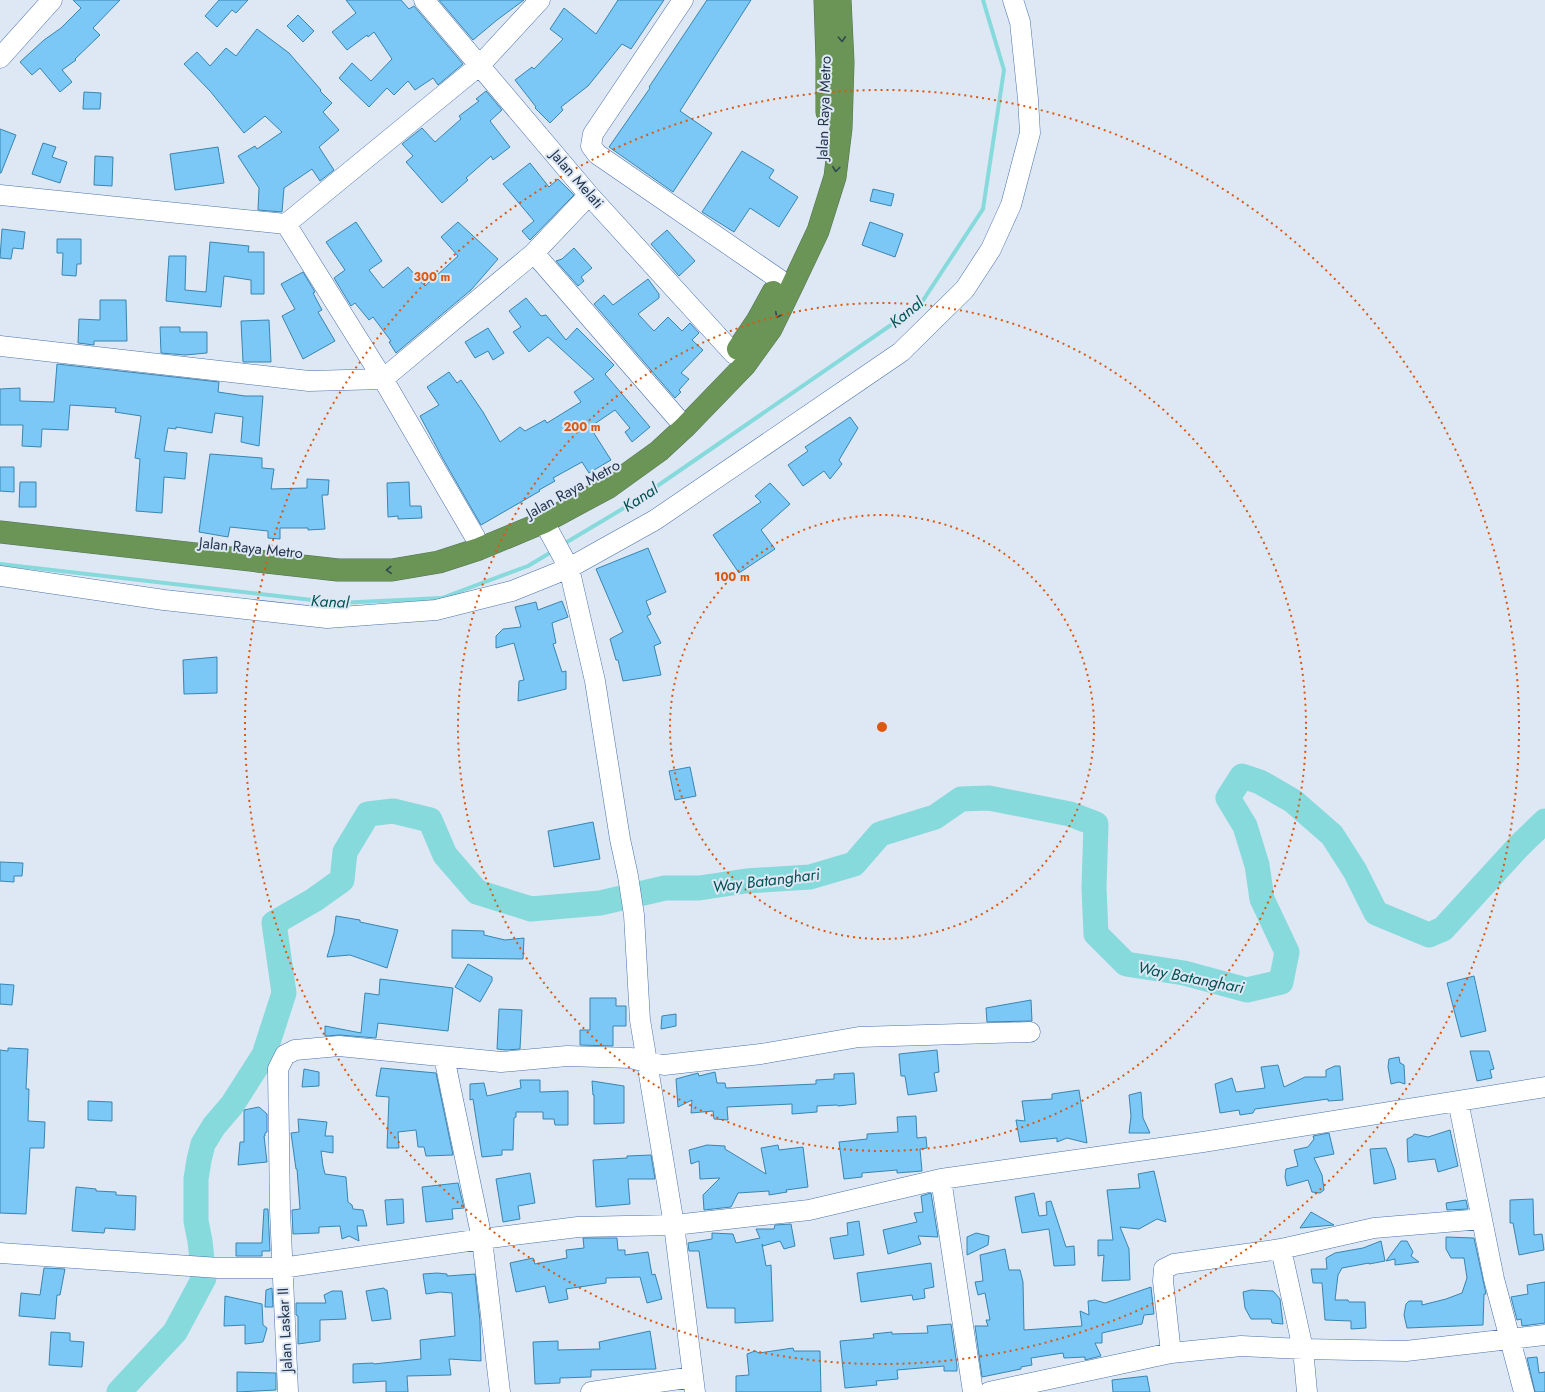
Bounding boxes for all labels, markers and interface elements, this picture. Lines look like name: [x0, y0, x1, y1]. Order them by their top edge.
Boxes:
one-way arrow: [838, 36, 846, 42]
street label: Jalan Raya Metro: [811, 55, 837, 162]
street label: Jalan Melati: [544, 143, 609, 213]
one-way arrow: [832, 166, 841, 172]
text: 300 m: [414, 268, 451, 286]
water label: Kanal: [884, 291, 929, 333]
one-way arrow: [775, 310, 783, 318]
text: 200 m: [563, 418, 601, 436]
street label: Jalan Raya Metro: [520, 454, 624, 525]
water label: Kanal: [618, 477, 664, 517]
street label: Jalan Raya Metro: [196, 531, 304, 564]
one-way arrow: [386, 565, 392, 574]
text: 100 m: [714, 568, 750, 586]
water label: Kanal: [310, 589, 351, 614]
centre of rings: [875, 720, 889, 734]
water label: Way Batanghari: [711, 862, 822, 898]
water label: Way Batanghari: [1136, 956, 1247, 999]
street label: Jalan Laskar II: [272, 1287, 298, 1375]

